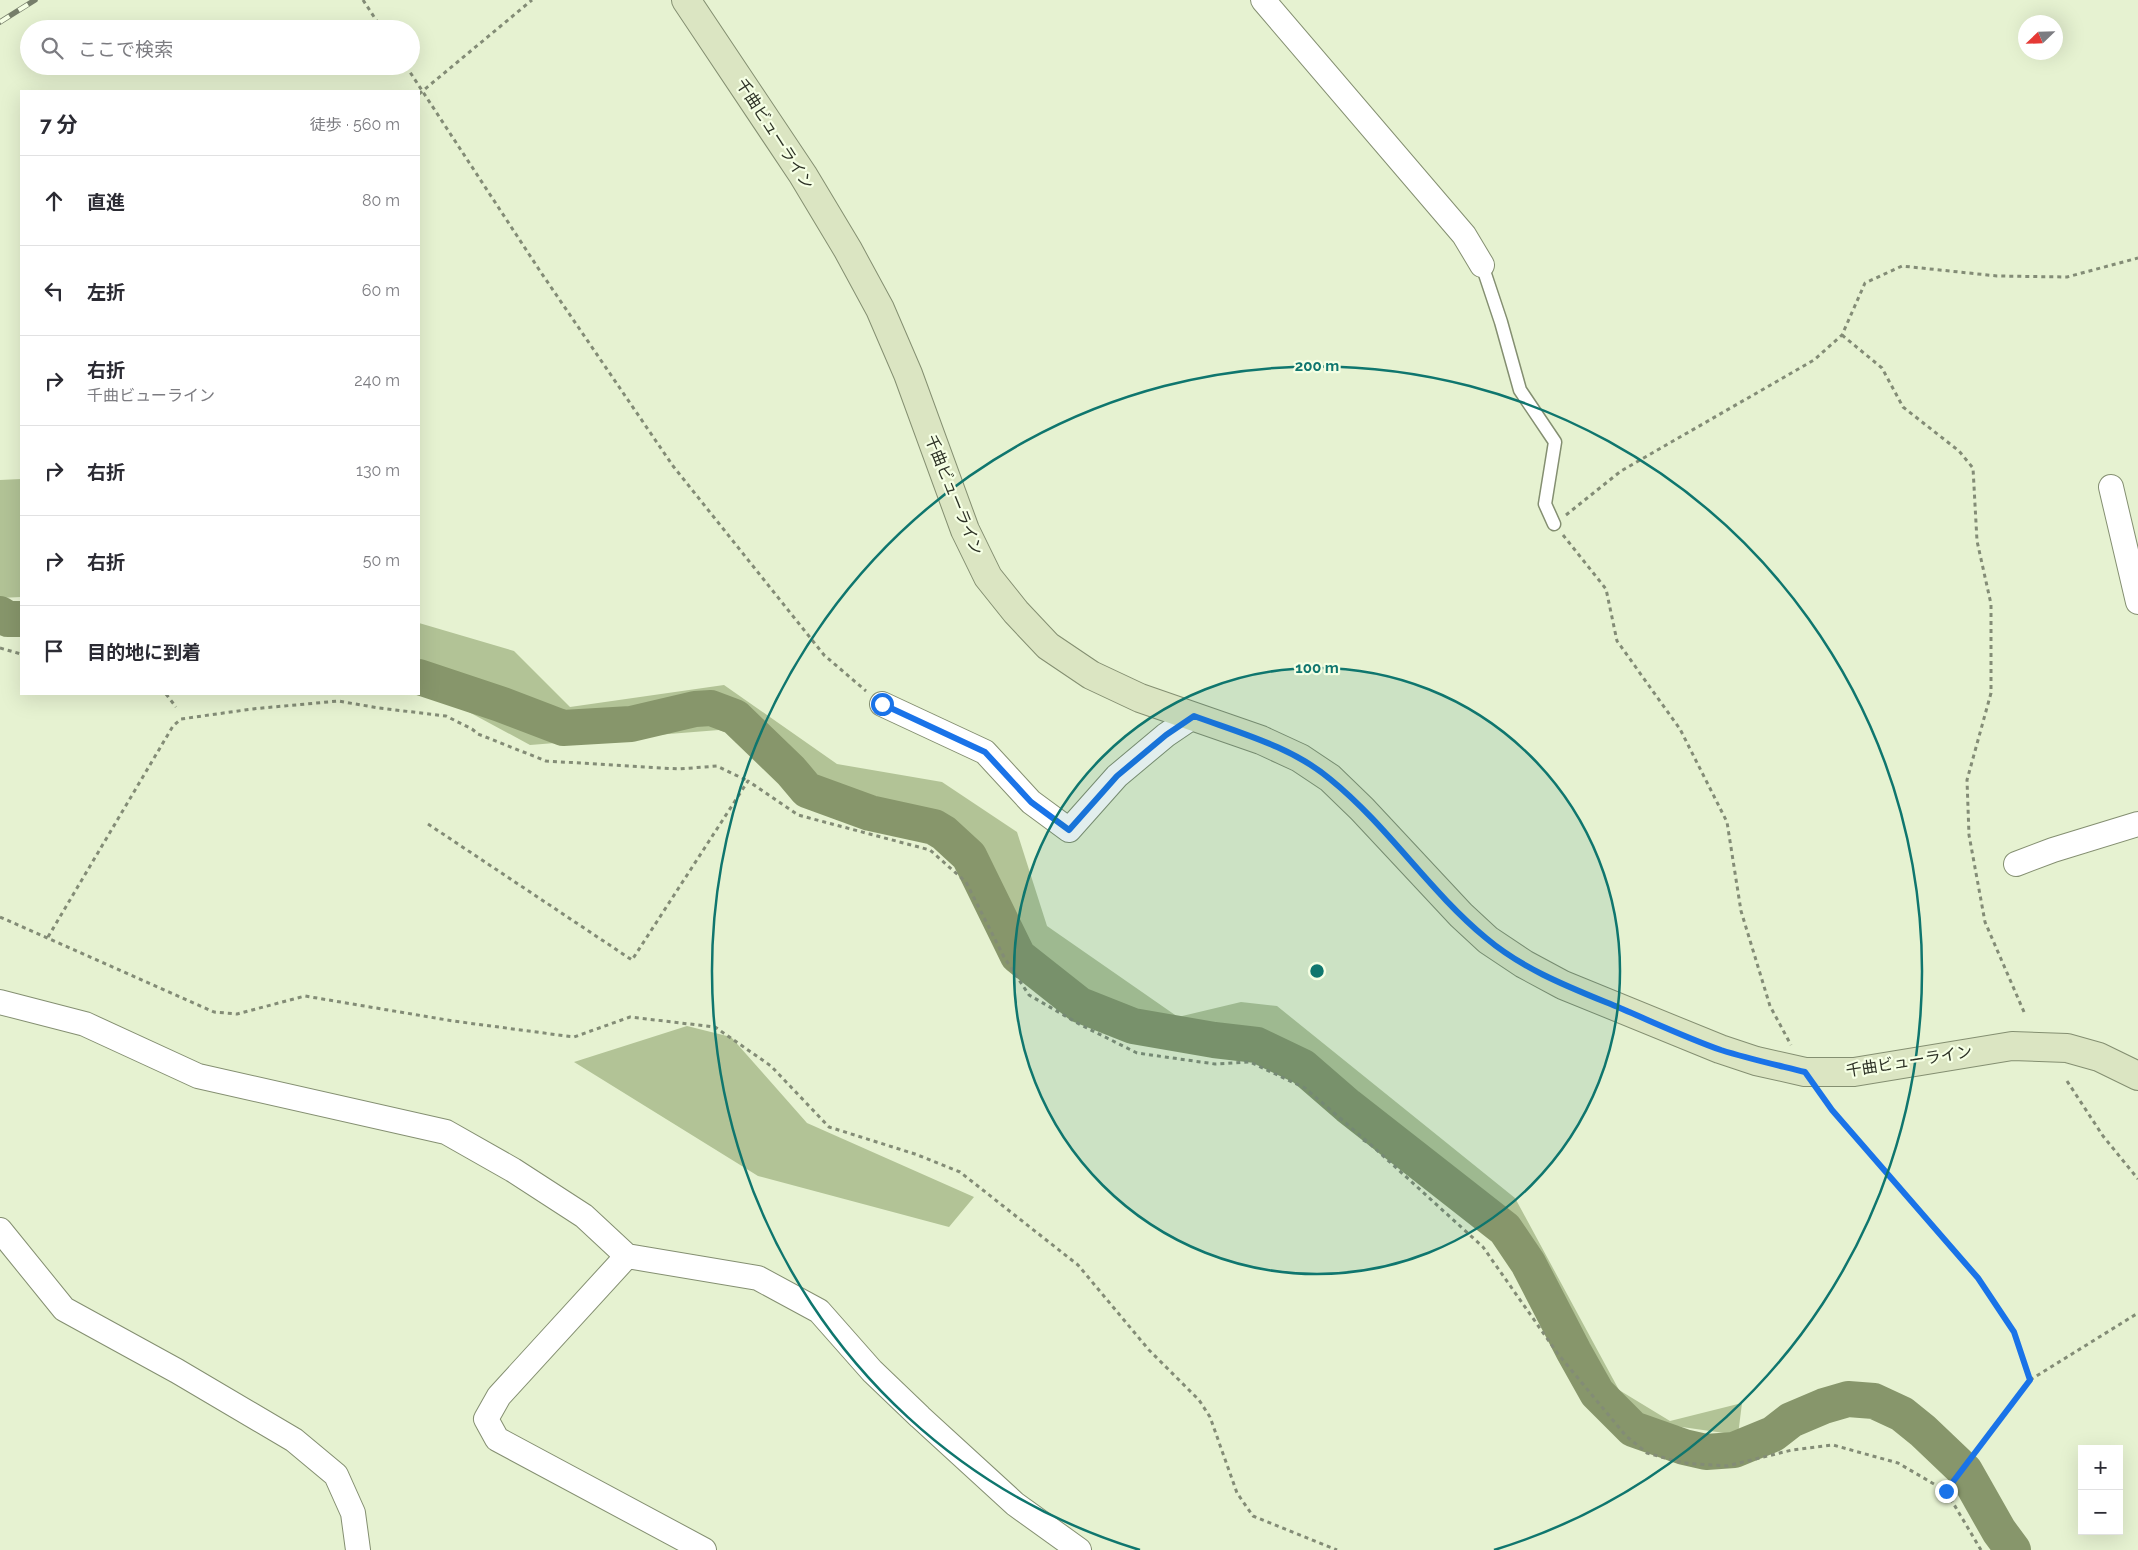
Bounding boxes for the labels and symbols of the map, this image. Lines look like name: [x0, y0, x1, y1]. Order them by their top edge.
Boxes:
north arrow: [2018, 15, 2063, 60]
street label: 千曲ビューライン: [732, 75, 818, 193]
text: 200 m: [1295, 357, 1339, 375]
street label: 千曲ビューライン: [921, 432, 987, 558]
text: 100 m: [1295, 659, 1339, 677]
route start: [871, 693, 894, 716]
centre of rings: [1308, 962, 1326, 980]
street label: 千曲ビューライン: [1844, 1042, 1974, 1080]
route end: [1935, 1480, 1958, 1503]

